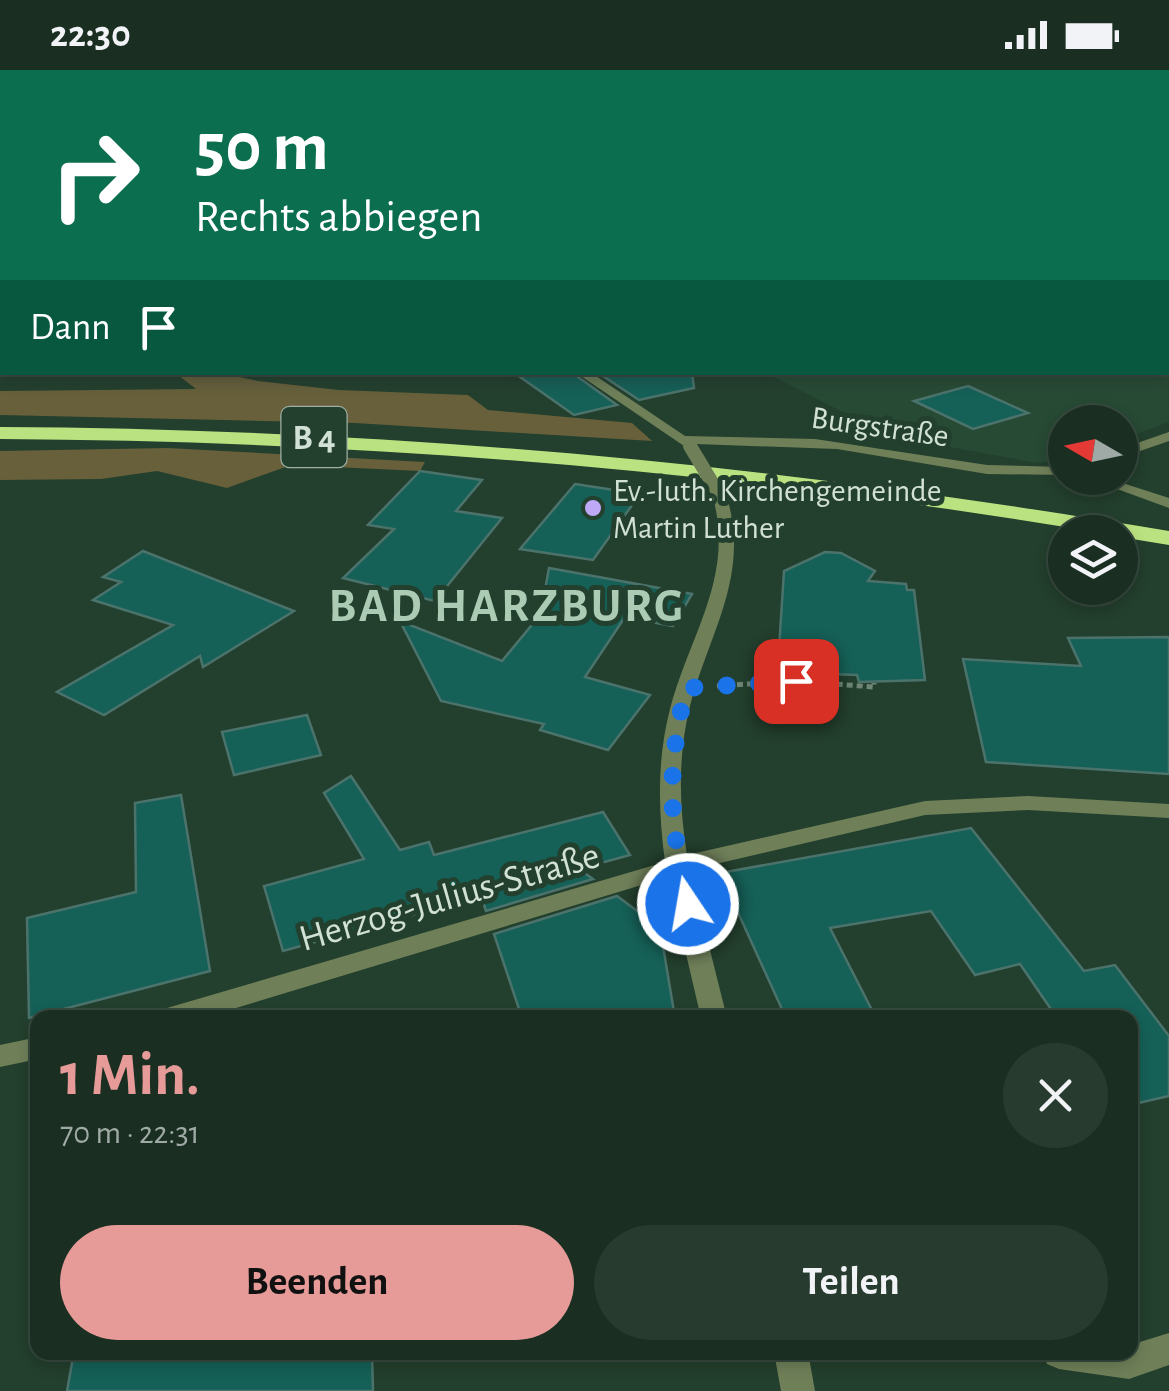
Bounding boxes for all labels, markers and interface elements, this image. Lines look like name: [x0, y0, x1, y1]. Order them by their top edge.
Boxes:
text: 22:30: [50, 16, 131, 54]
icon: right: [30, 110, 160, 240]
text: 50 m: [195, 113, 329, 183]
text: Rechts abbiegen: [195, 195, 482, 240]
icon: arrive: [131, 300, 186, 355]
text: Dann: [30, 309, 111, 347]
street label: Burgstraße: [809, 402, 951, 452]
north arrow: [1048, 405, 1138, 495]
map controls: [1048, 405, 1138, 605]
road number: B 4: [282, 407, 346, 467]
place label: Ev.-luth. Kirchengemeinde Martin Luther: [613, 475, 942, 544]
marker: Ev.-luth. Kirchengemeinde Martin Luther: [582, 497, 604, 519]
button: layers: [1048, 515, 1138, 605]
district label: BAD HARZBURG: [328, 583, 686, 631]
pin: [754, 639, 839, 724]
icon: arrive: [769, 654, 824, 709]
street label: Herzog-Julius-Straße: [295, 837, 604, 959]
position arrow: [636, 852, 740, 956]
button: close: [1003, 1043, 1108, 1148]
text: 1 Min.: [60, 1046, 200, 1106]
text: 70 m · 22:31: [60, 1117, 200, 1149]
button: Beenden: [60, 1225, 574, 1340]
button: Teilen: [594, 1225, 1108, 1340]

